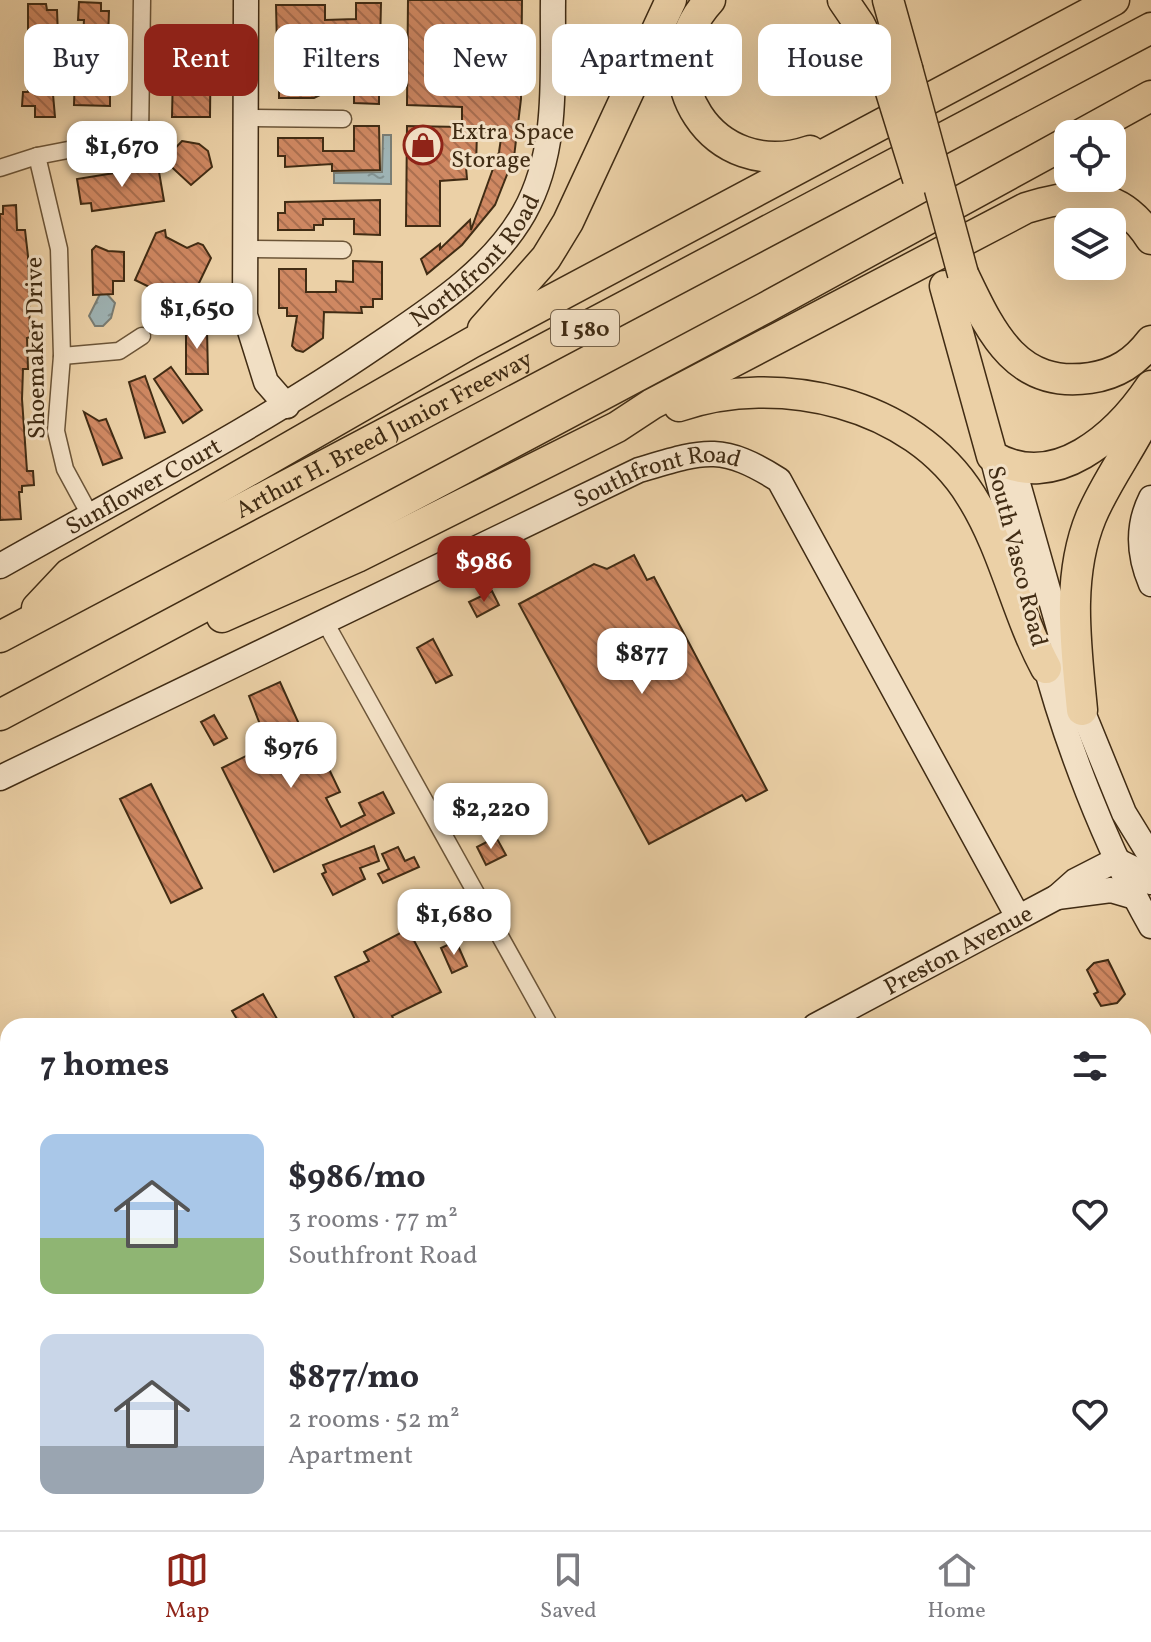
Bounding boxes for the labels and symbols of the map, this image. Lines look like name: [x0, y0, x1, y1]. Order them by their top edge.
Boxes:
place label: Extra Space Storage: [451, 116, 574, 178]
pin: $1,670: [57, 121, 187, 189]
shop icon: Extra Space Storage: [402, 124, 444, 166]
street label: Northfront Road: [404, 189, 550, 337]
street label: Shoemaker Drive: [18, 256, 56, 439]
pin: $1,650: [132, 283, 262, 351]
road number: I 580: [551, 310, 619, 346]
street label: Arthur H. Breed Junior Freeway: [230, 343, 539, 528]
street label: Sunflower Court: [60, 431, 228, 545]
street label: Southfront Road: [569, 439, 745, 518]
street label: South Vasco Road: [977, 462, 1055, 651]
pin: $986: [437, 536, 531, 604]
pin: $877: [595, 628, 689, 696]
pin: $976: [244, 722, 338, 790]
pin: $2,220: [426, 783, 556, 851]
pin: $1,680: [389, 889, 519, 957]
street label: Preston Avenue: [878, 898, 1039, 1005]

